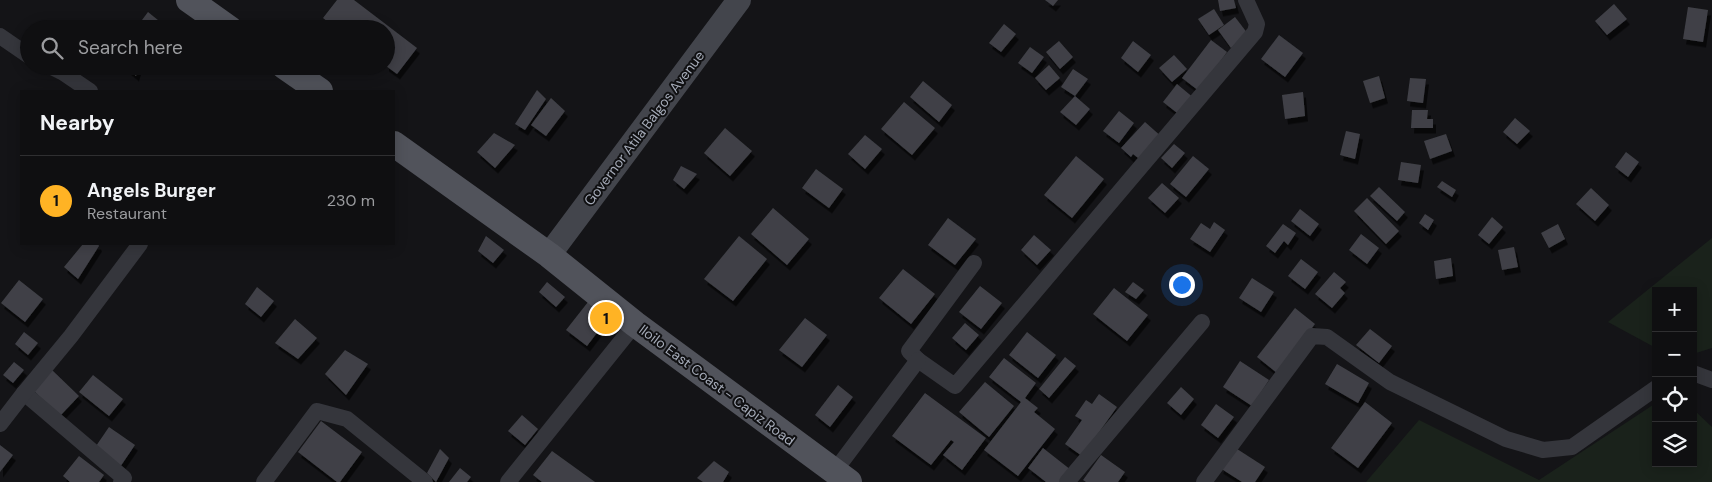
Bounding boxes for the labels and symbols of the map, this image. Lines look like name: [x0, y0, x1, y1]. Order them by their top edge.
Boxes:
street label: Governor Atila Balgos Avenue: [580, 47, 708, 209]
your location: [1169, 272, 1195, 298]
pin: 1: [590, 299, 622, 337]
street label: Iloilo East Coast - Capiz Road: [636, 321, 798, 449]

